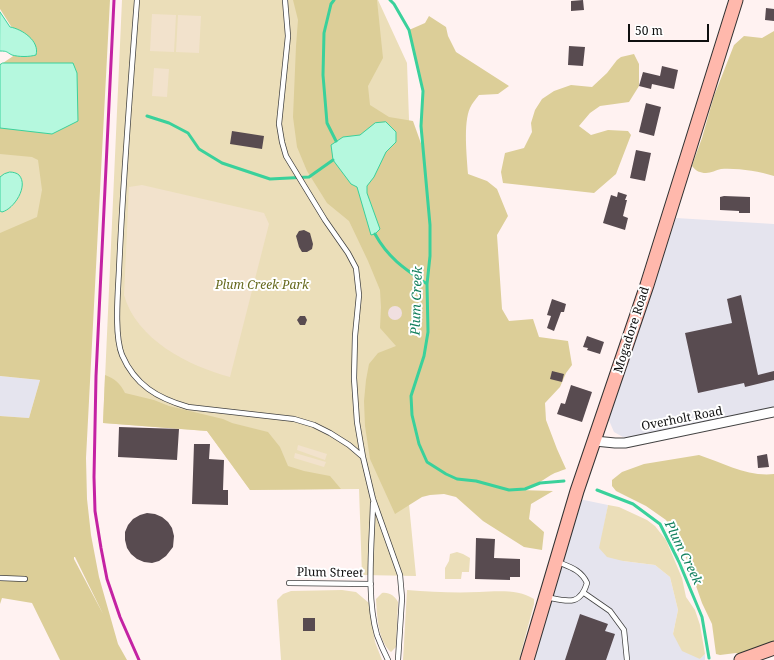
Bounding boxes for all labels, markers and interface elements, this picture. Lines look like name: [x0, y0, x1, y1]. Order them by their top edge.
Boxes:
scale bar: [630, 16, 711, 42]
text: 50 m: [635, 22, 663, 39]
water label: Plum Creek: [408, 266, 426, 336]
park label: Plum Creek Park: [215, 279, 309, 293]
street label: Mogadore Road: [611, 285, 653, 375]
street label: Overholt Road: [640, 404, 724, 434]
water label: Plum Creek: [661, 519, 705, 587]
street label: Plum Street: [297, 565, 363, 581]

